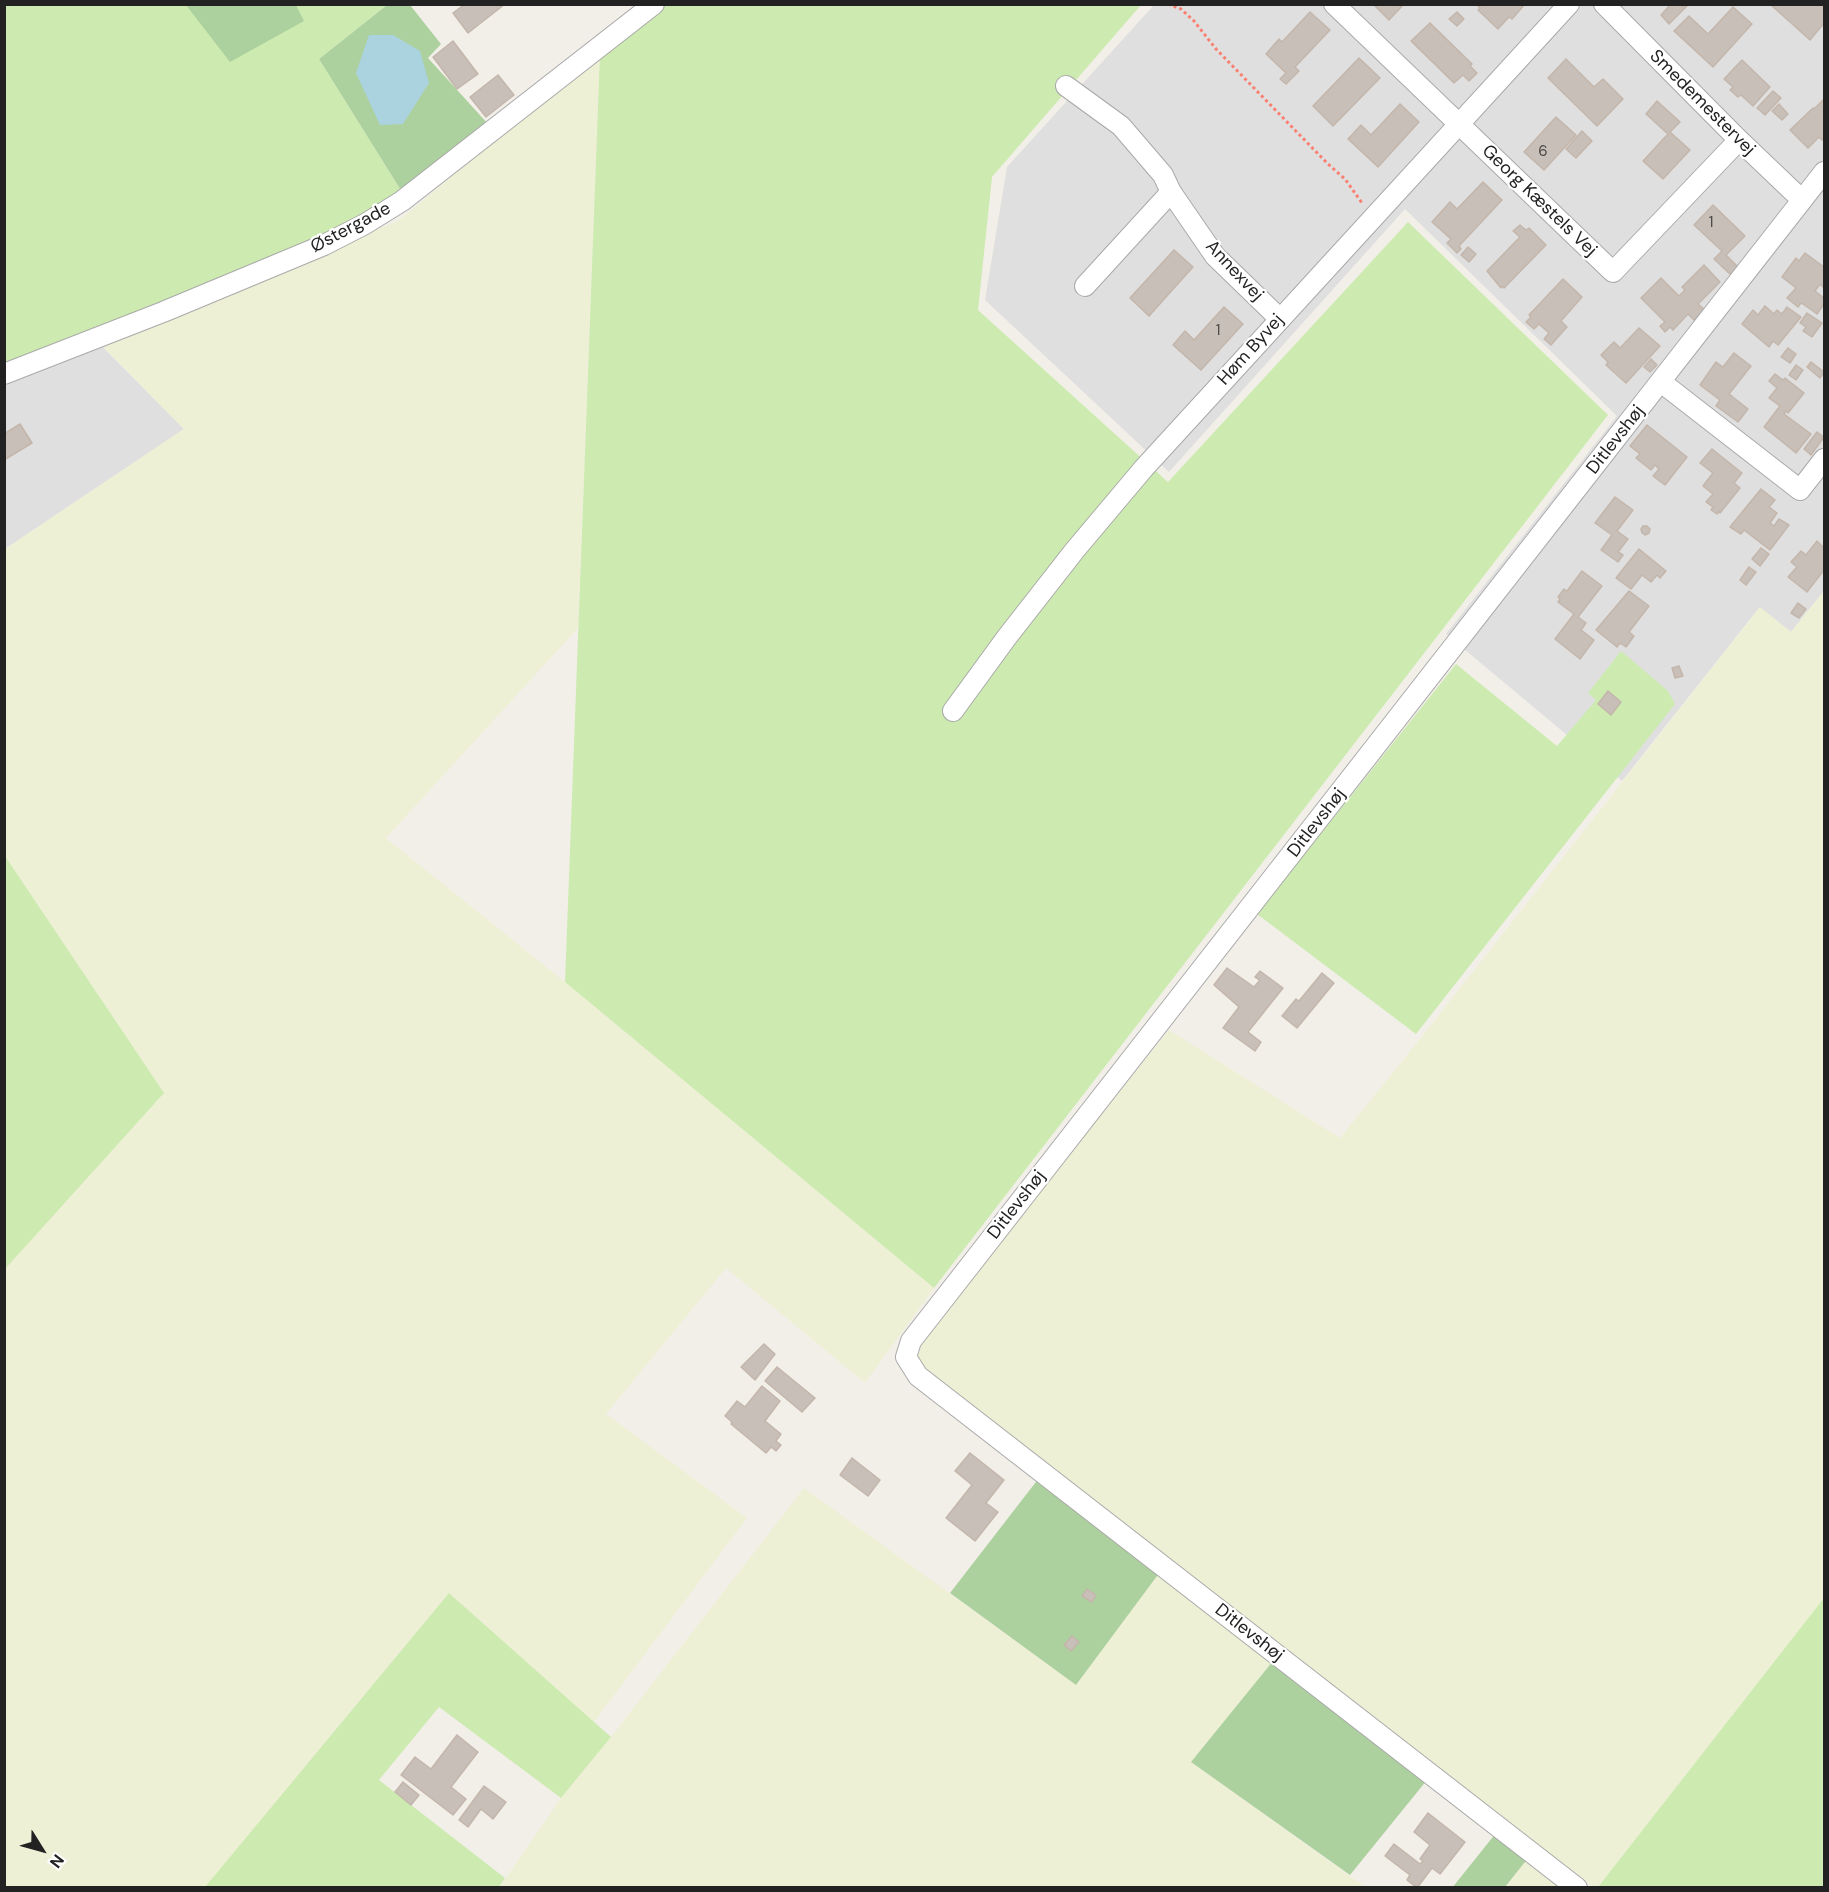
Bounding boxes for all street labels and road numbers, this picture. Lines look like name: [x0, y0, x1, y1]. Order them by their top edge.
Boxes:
street label: Smedemestervej: [1645, 46, 1759, 160]
street label: Georg Kæstels Vej: [1477, 141, 1601, 261]
street label: Østergade: [307, 198, 395, 258]
street label: Annexvej: [1201, 236, 1267, 306]
street label: Høm Byvej: [1213, 310, 1289, 390]
street label: Ditlevshøj: [1583, 401, 1649, 479]
street label: Ditlevshøj: [1284, 784, 1350, 862]
street label: Ditlevshøj: [984, 1166, 1050, 1244]
street label: Ditlevshøj: [1210, 1600, 1288, 1666]

